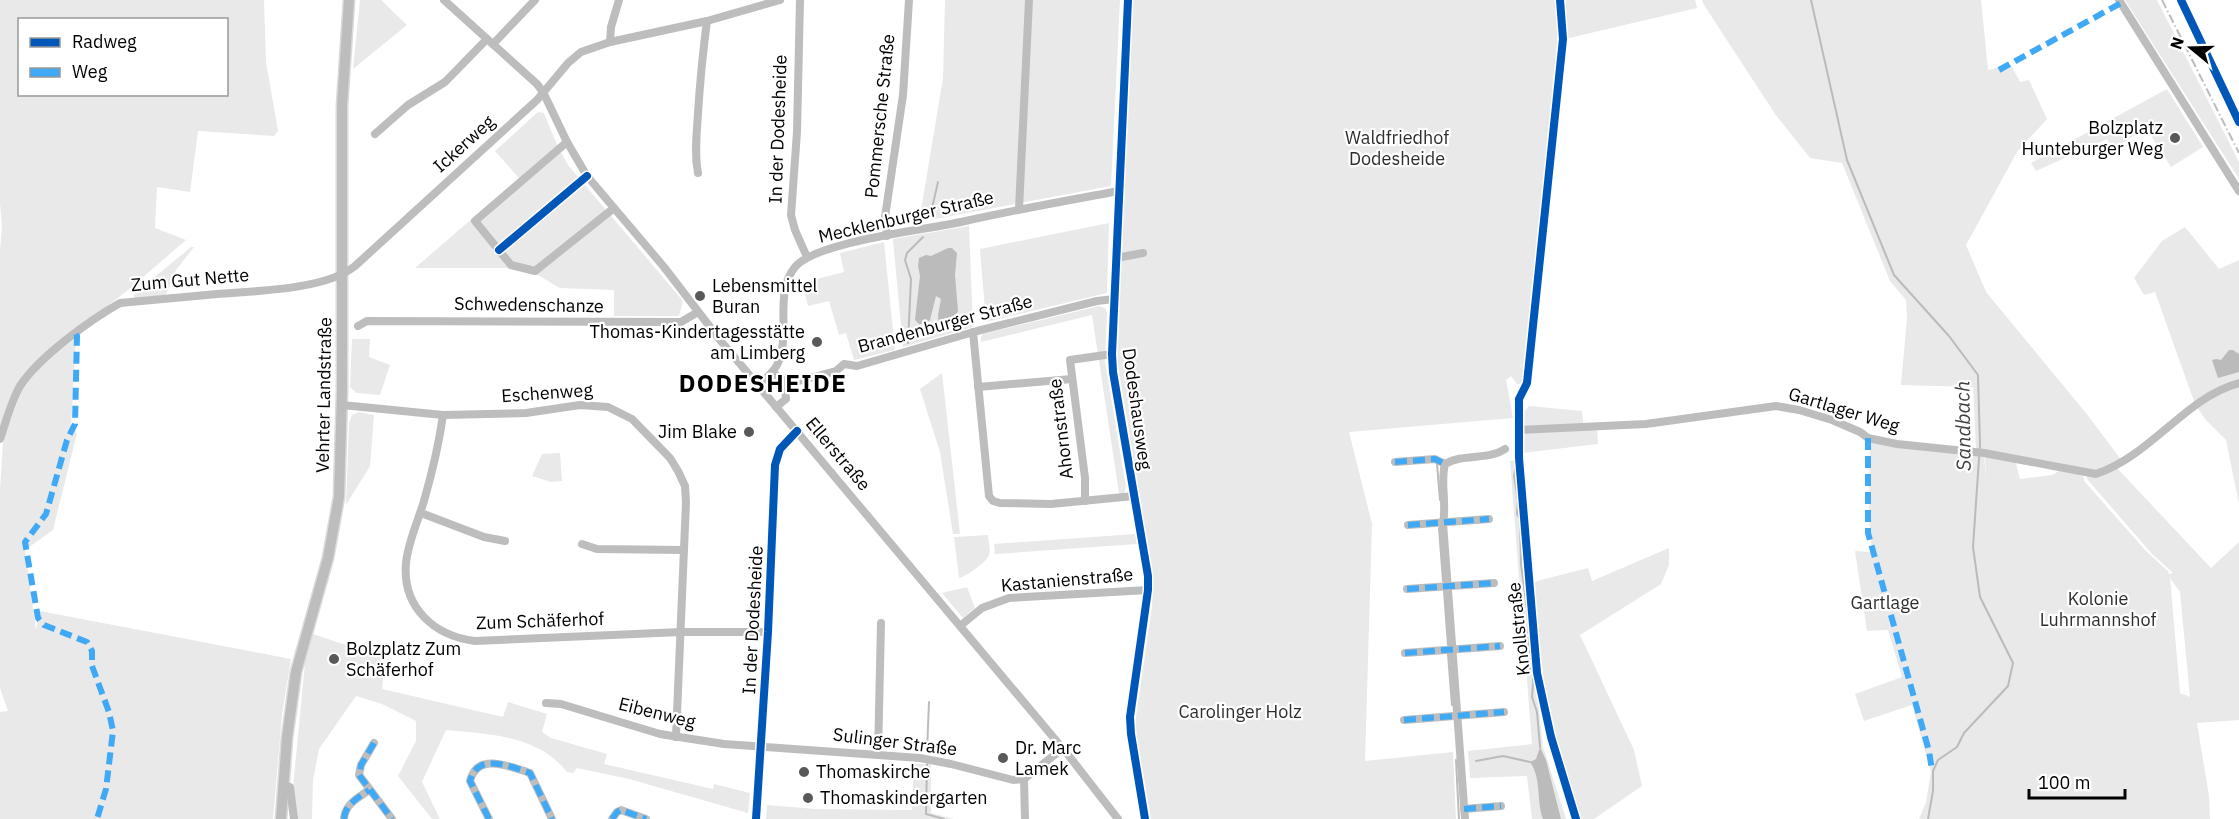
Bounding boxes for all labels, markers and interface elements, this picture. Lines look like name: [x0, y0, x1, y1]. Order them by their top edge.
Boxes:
legend: [18, 18, 228, 96]
north arrow: [2161, 18, 2221, 78]
text: Radweg: [72, 30, 137, 53]
street label: Pommersche Straße: [859, 33, 900, 199]
text: N: [2165, 34, 2188, 52]
street label: In der Dodesheide: [763, 54, 792, 204]
text: Weg: [72, 60, 108, 83]
street label: Ickerweg: [428, 110, 500, 177]
place label: Bolzplatz Hunteburger Weg: [2022, 116, 2163, 160]
park label: Waldfriedhof Dodesheide: [1345, 126, 1449, 170]
marker: Bolzplatz Hunteburger Weg: [2168, 131, 2182, 145]
street label: Mecklenburger Straße: [816, 185, 996, 248]
street label: Zum Gut Nette: [130, 263, 250, 296]
place label: Lebensmittel Buran: [712, 274, 818, 318]
marker: Lebensmittel Buran: [693, 289, 707, 303]
street label: Brandenburger Straße: [855, 289, 1035, 358]
street label: Schwedenschanze: [454, 292, 604, 317]
street label: Vehrter Landstraße: [311, 317, 336, 473]
place label: Thomas-Kindertagesstätte am Limberg: [589, 320, 805, 364]
marker: Thomas-Kindertagesstätte am Limberg: [810, 335, 824, 349]
street label: Dodeshausweg: [1118, 346, 1158, 472]
district label: DODESHEIDE: [679, 367, 847, 399]
street label: Ahornstraße: [1043, 377, 1078, 481]
street label: Eschenweg: [500, 378, 594, 407]
water label: Sandbach: [1948, 381, 1977, 471]
street label: Gartlager Weg: [1786, 382, 1903, 437]
street label: Ellerstraße: [801, 412, 876, 495]
place label: Jim Blake: [658, 420, 737, 443]
marker: Jim Blake: [742, 425, 756, 439]
street label: In der Dodesheide: [737, 545, 768, 695]
street label: Kastanienstraße: [1000, 562, 1134, 597]
street label: Knollstraße: [1502, 581, 1535, 677]
park label: Kolonie Luhrmannshof: [2040, 587, 2156, 631]
park label: Gartlage: [1851, 591, 1920, 614]
street label: Zum Schäferhof: [476, 607, 605, 634]
place label: Bolzplatz Zum Schäferhof: [346, 637, 461, 681]
marker: Bolzplatz Zum Schäferhof: [327, 652, 341, 666]
street label: Eibenweg: [616, 692, 698, 733]
park label: Carolinger Holz: [1178, 700, 1302, 723]
street label: Sulinger Straße: [832, 722, 958, 761]
place label: Dr. Marc Lamek: [1015, 736, 1081, 780]
marker: Dr. Marc Lamek: [996, 751, 1010, 765]
place label: Thomaskirche: [816, 760, 930, 783]
scale bar: [2029, 762, 2125, 800]
marker: Thomaskirche: [797, 765, 811, 779]
text: 100 m: [2038, 771, 2090, 794]
place label: Thomaskindergarten: [820, 786, 988, 809]
marker: Thomaskindergarten: [801, 791, 815, 805]

